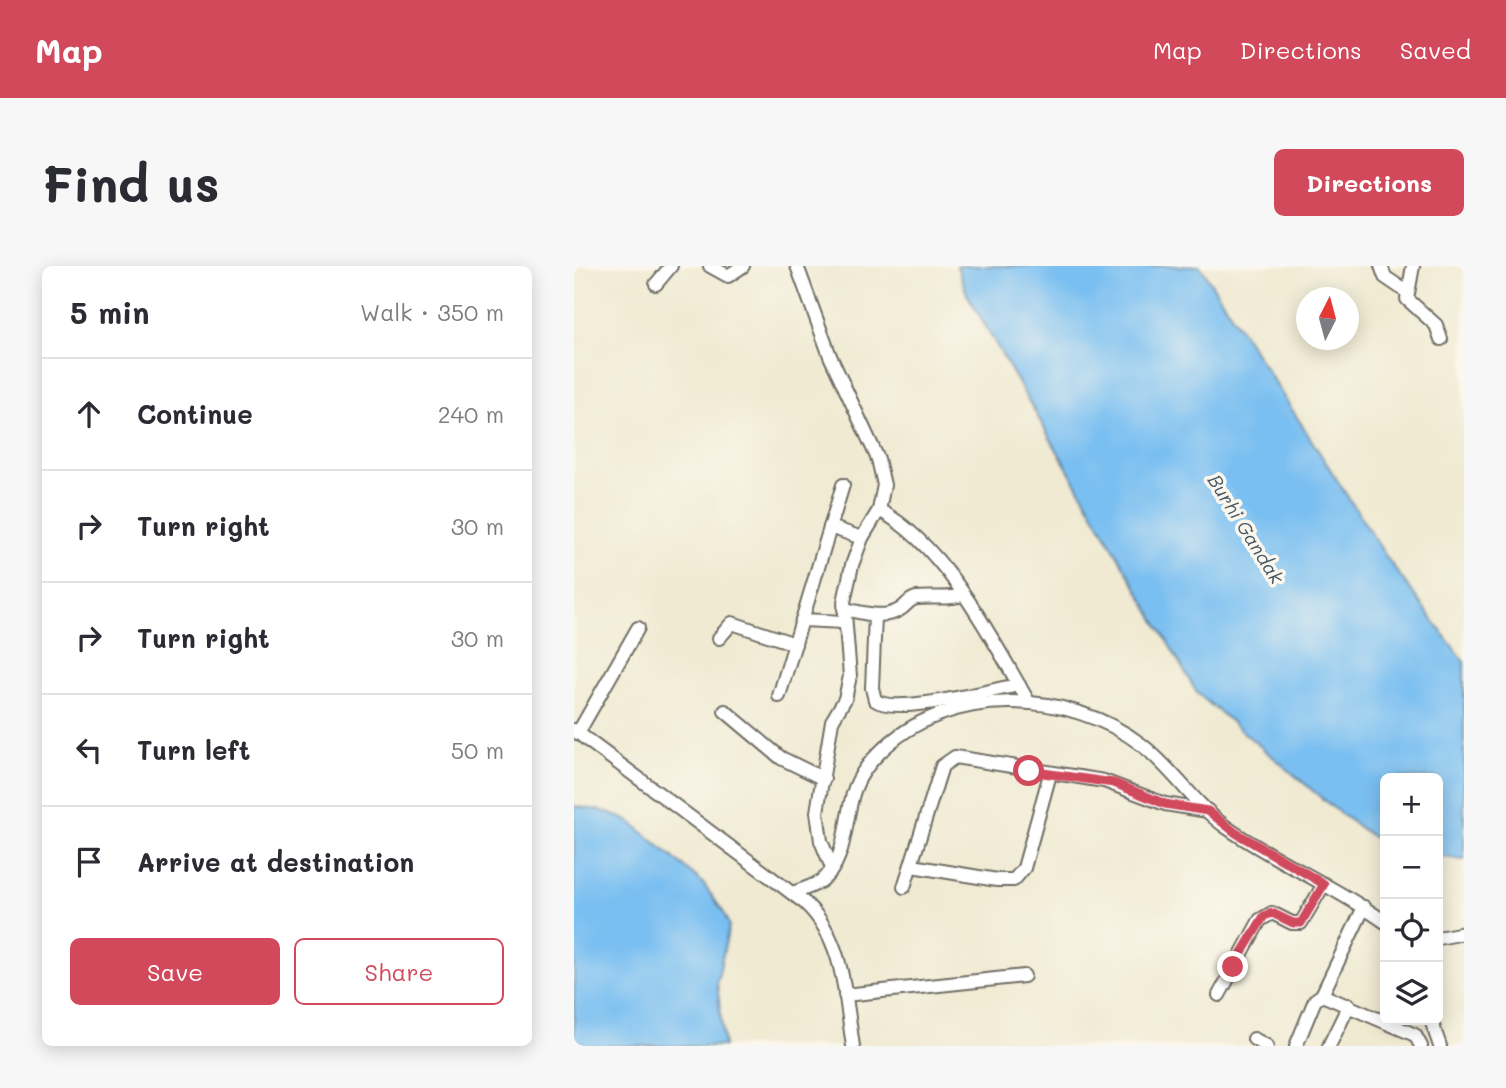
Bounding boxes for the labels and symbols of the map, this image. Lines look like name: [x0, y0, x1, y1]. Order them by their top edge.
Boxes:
north arrow: [1296, 287, 1359, 350]
water label: Burhi Gandak: [1203, 469, 1291, 589]
route start: [1013, 755, 1044, 786]
route end: [1217, 951, 1248, 982]

